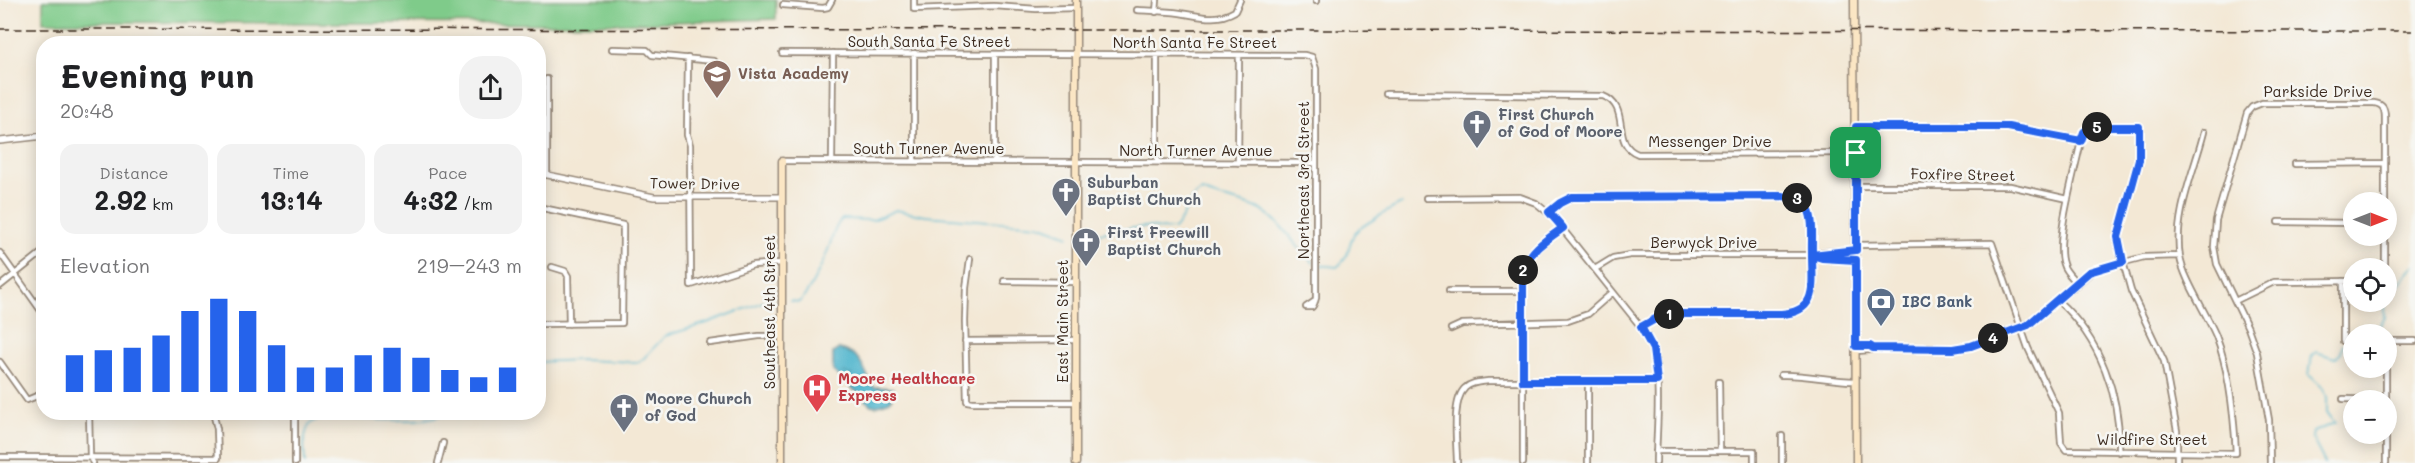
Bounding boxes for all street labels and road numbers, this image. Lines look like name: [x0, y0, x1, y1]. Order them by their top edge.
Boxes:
street label: South Santa Fe Street: [848, 31, 1010, 51]
street label: North Santa Fe Street: [1113, 32, 1277, 52]
street label: Parkside Drive: [2263, 81, 2373, 101]
street label: Northeast 3rd Street: [1293, 101, 1313, 259]
street label: Messenger Drive: [1648, 131, 1772, 151]
street label: South Turner Avenue: [853, 138, 1005, 158]
street label: North Turner Avenue: [1119, 140, 1273, 160]
street label: Foxfire Street: [1910, 163, 2016, 185]
street label: Tower Drive: [650, 172, 740, 194]
street label: Berwyck Drive: [1651, 232, 1757, 252]
street label: Southeast 4th Street: [759, 235, 779, 389]
street label: East Main Street: [1052, 259, 1072, 383]
street label: Wildfire Street: [2097, 429, 2207, 449]

